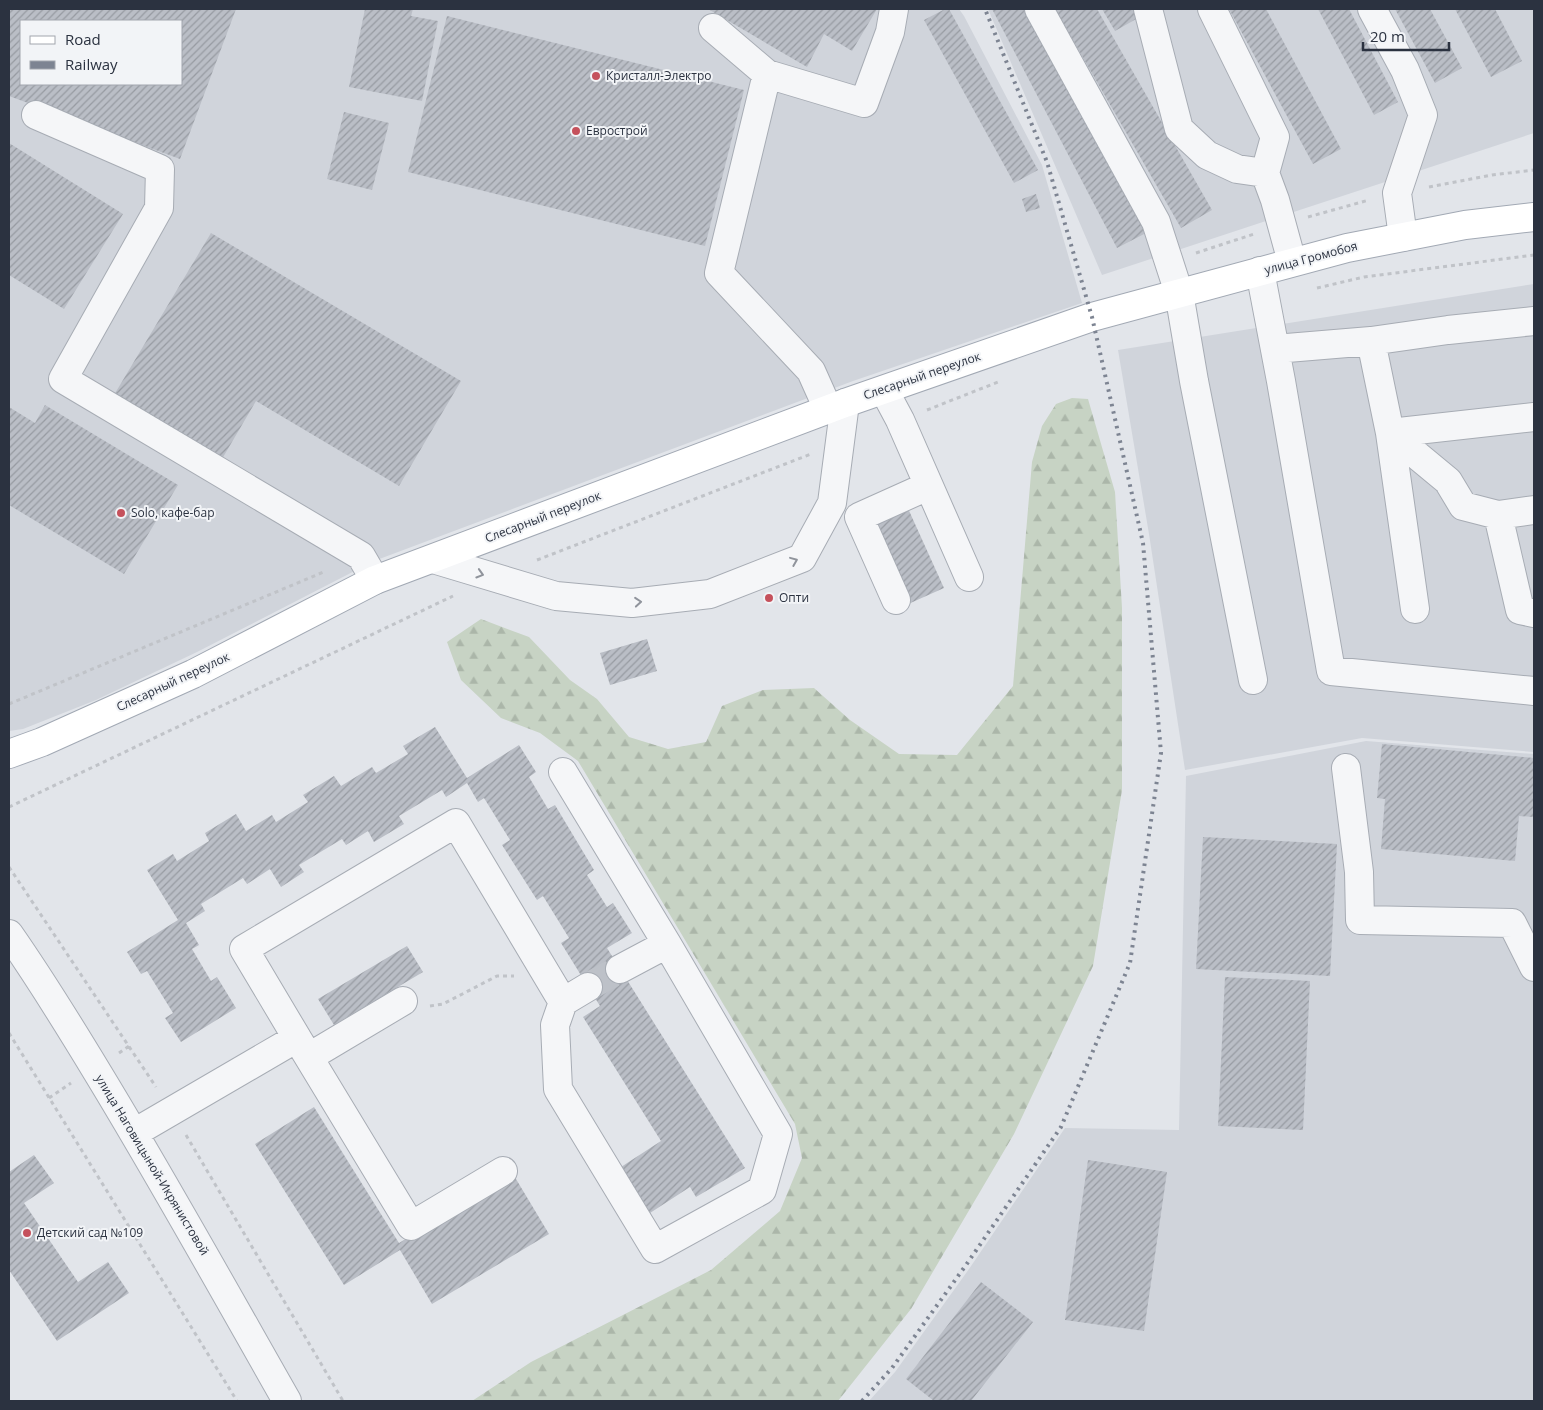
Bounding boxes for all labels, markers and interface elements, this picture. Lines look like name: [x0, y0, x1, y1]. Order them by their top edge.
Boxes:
legend: [20, 20, 182, 85]
scale bar: [1363, 20, 1449, 52]
text: 20 m: [1370, 26, 1405, 46]
text: Road: [65, 29, 101, 49]
text: Railway: [65, 54, 118, 74]
place label: Кристалл-Электро: [606, 67, 712, 84]
marker: Кристалл-Электро: [590, 70, 602, 82]
place label: Еврострой: [586, 122, 648, 139]
marker: Еврострой: [570, 125, 582, 137]
street label: улица Громобоя: [1262, 237, 1359, 278]
street label: Слесарный переулок: [861, 347, 984, 404]
street label: Слесарный переулок: [482, 486, 604, 547]
place label: Solo, кафе-бар: [131, 504, 214, 521]
marker: Solo, кафе-бар: [115, 507, 127, 519]
one-way arrow: [789, 556, 798, 567]
one-way arrow: [475, 568, 483, 578]
place label: Опти: [779, 589, 809, 606]
marker: Опти: [763, 592, 775, 604]
one-way arrow: [635, 597, 643, 608]
street label: Слесарный переулок: [113, 648, 233, 715]
street label: улица Наговицыной-Икрянистовой: [92, 1071, 213, 1258]
place label: Детский сад №109: [37, 1224, 143, 1241]
marker: Детский сад №109: [21, 1227, 33, 1239]

